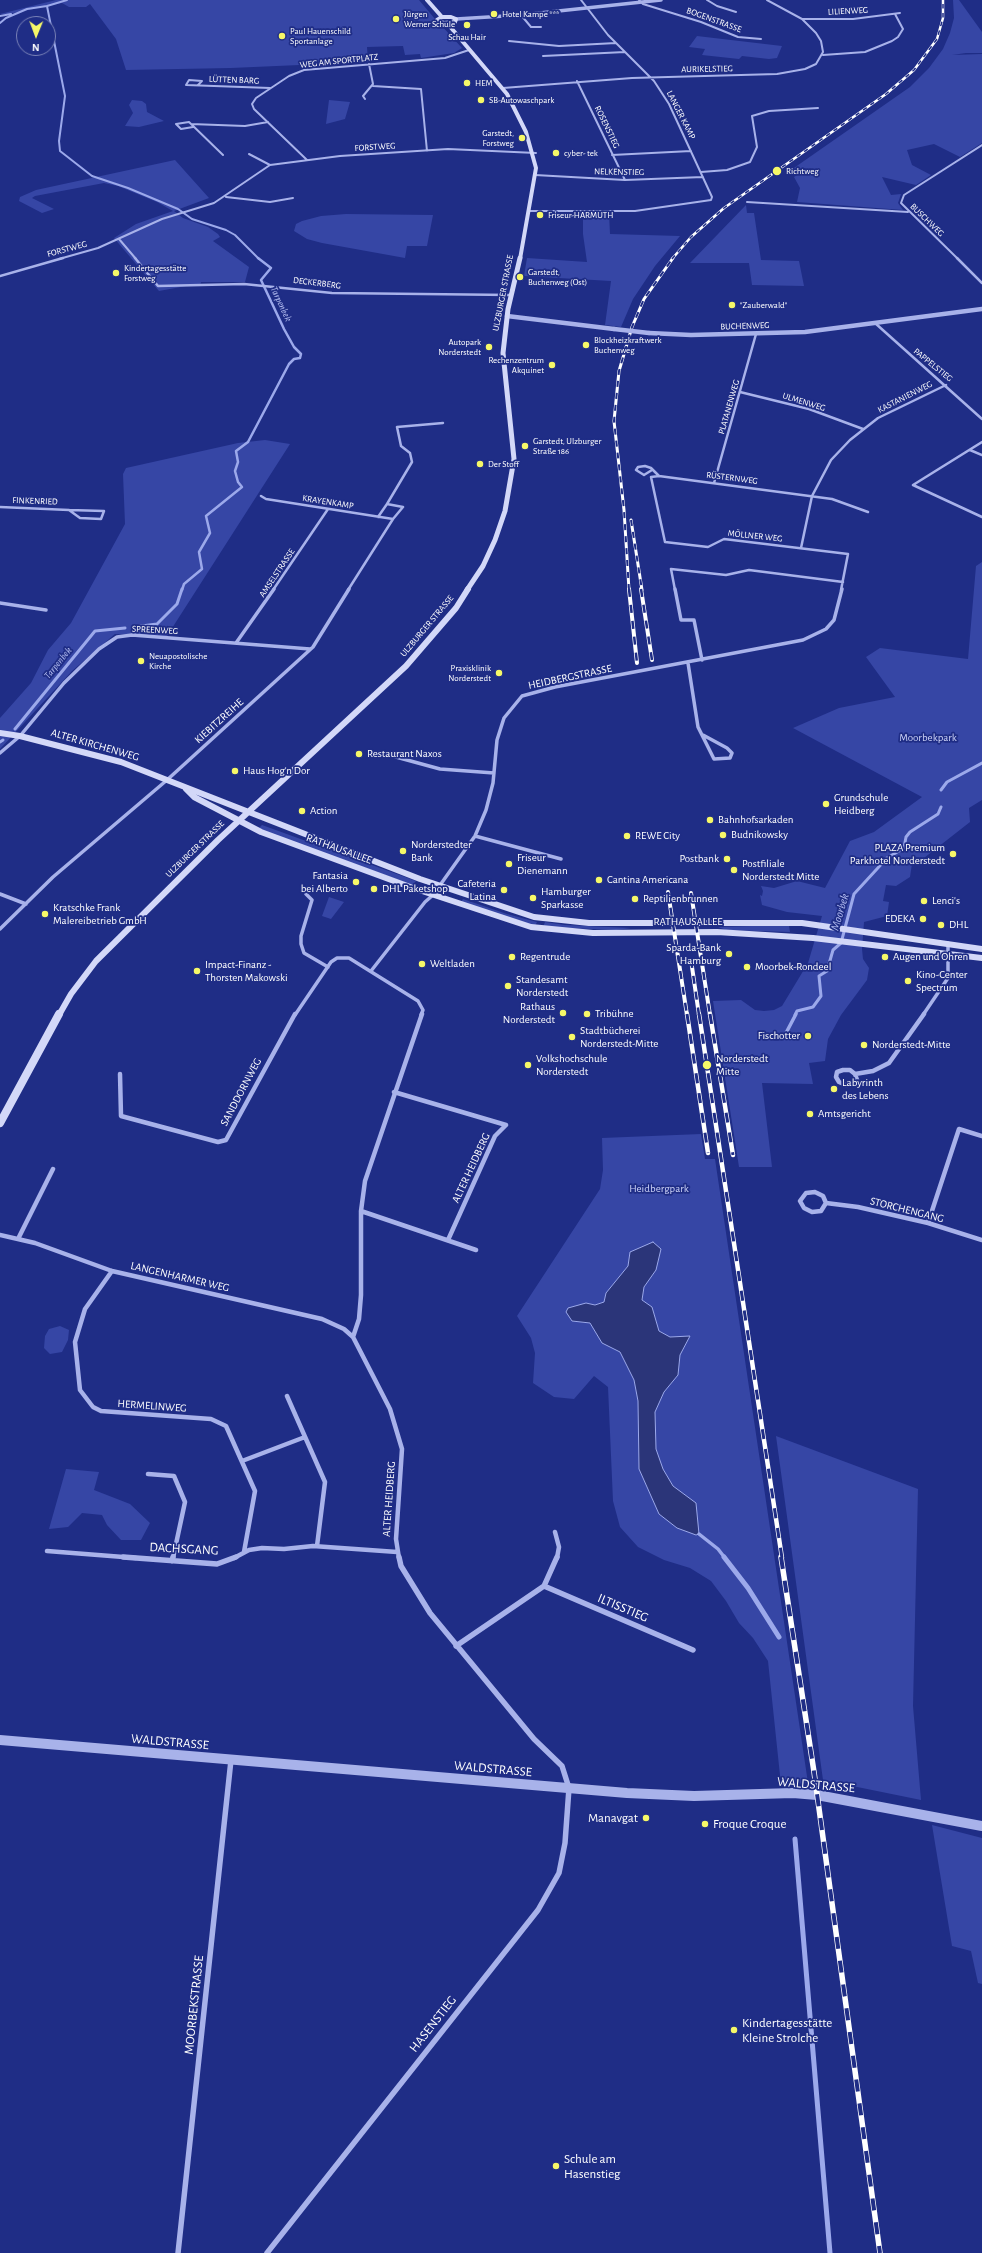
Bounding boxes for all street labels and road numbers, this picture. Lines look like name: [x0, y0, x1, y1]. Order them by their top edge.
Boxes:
street label: BOGENSTRASSE: [685, 5, 743, 35]
street label: LILIENWEG: [828, 5, 868, 17]
street label: WEG AM SPORTPLATZ: [299, 52, 379, 70]
street label: AURIKELSTIEG: [681, 63, 733, 75]
street label: LÜTTEN BARG: [209, 74, 259, 86]
street label: LANGER KAMP: [664, 89, 698, 141]
street label: ROSENSTIEG: [592, 104, 622, 150]
street label: FORSTWEG: [354, 140, 396, 154]
street label: NELKENSTIEG: [594, 166, 644, 178]
street label: BUSCHWEG: [908, 201, 946, 239]
street label: FORSTWEG: [46, 239, 88, 259]
street label: ULZBURGER STRASSE: [490, 254, 516, 332]
street label: DECKERBERG: [292, 275, 342, 291]
street label: BUCHENWEG: [720, 320, 770, 332]
street label: PAPPELSTIEG: [911, 346, 955, 384]
street label: PLATANENWEG: [716, 378, 742, 436]
street label: KASTANIENWEG: [876, 379, 934, 415]
street label: ULMENWEG: [781, 390, 827, 414]
street label: RÜSTERNWEG: [706, 469, 758, 487]
street label: KRAYENKAMP: [302, 493, 354, 511]
street label: FINKENRIED: [12, 495, 58, 507]
street label: MÖLLNER WEG: [727, 528, 783, 544]
street label: AMSELSTRASSE: [257, 547, 297, 599]
street label: ULZBURGER STRASSE: [398, 593, 456, 659]
street label: SPREENWEG: [132, 623, 178, 637]
street label: HEIDBERGSTRASSE: [527, 662, 613, 692]
street label: KIEBITZREIHE: [192, 696, 246, 746]
street label: ALTER KIRCHENWEG: [49, 726, 141, 764]
street label: ULZBURGER STRASSE: [163, 818, 227, 880]
street label: RATHAUSALLEE: [304, 831, 374, 867]
street label: RATHAUSALLEE: [653, 915, 723, 929]
street label: SANDDORNWEG: [218, 1056, 264, 1128]
street label: ALTER HEIDBERG: [449, 1131, 493, 1205]
street label: STORCHENGANG: [869, 1194, 945, 1226]
street label: LANGENHARMER WEG: [129, 1259, 231, 1295]
street label: HERMELINWEG: [117, 1397, 187, 1415]
street label: ALTER HEIDBERG: [380, 1461, 398, 1537]
street label: DACHSGANG: [149, 1539, 219, 1559]
street label: ILTISSTIEG: [595, 1590, 651, 1626]
street label: WALDSTRASSE: [130, 1731, 210, 1753]
street label: WALDSTRASSE: [453, 1758, 533, 1780]
street label: WALDSTRASSE: [776, 1774, 856, 1796]
street label: MOORBEKSTRASSE: [181, 1955, 207, 2055]
street label: HASENSTIEG: [406, 1993, 460, 2055]

